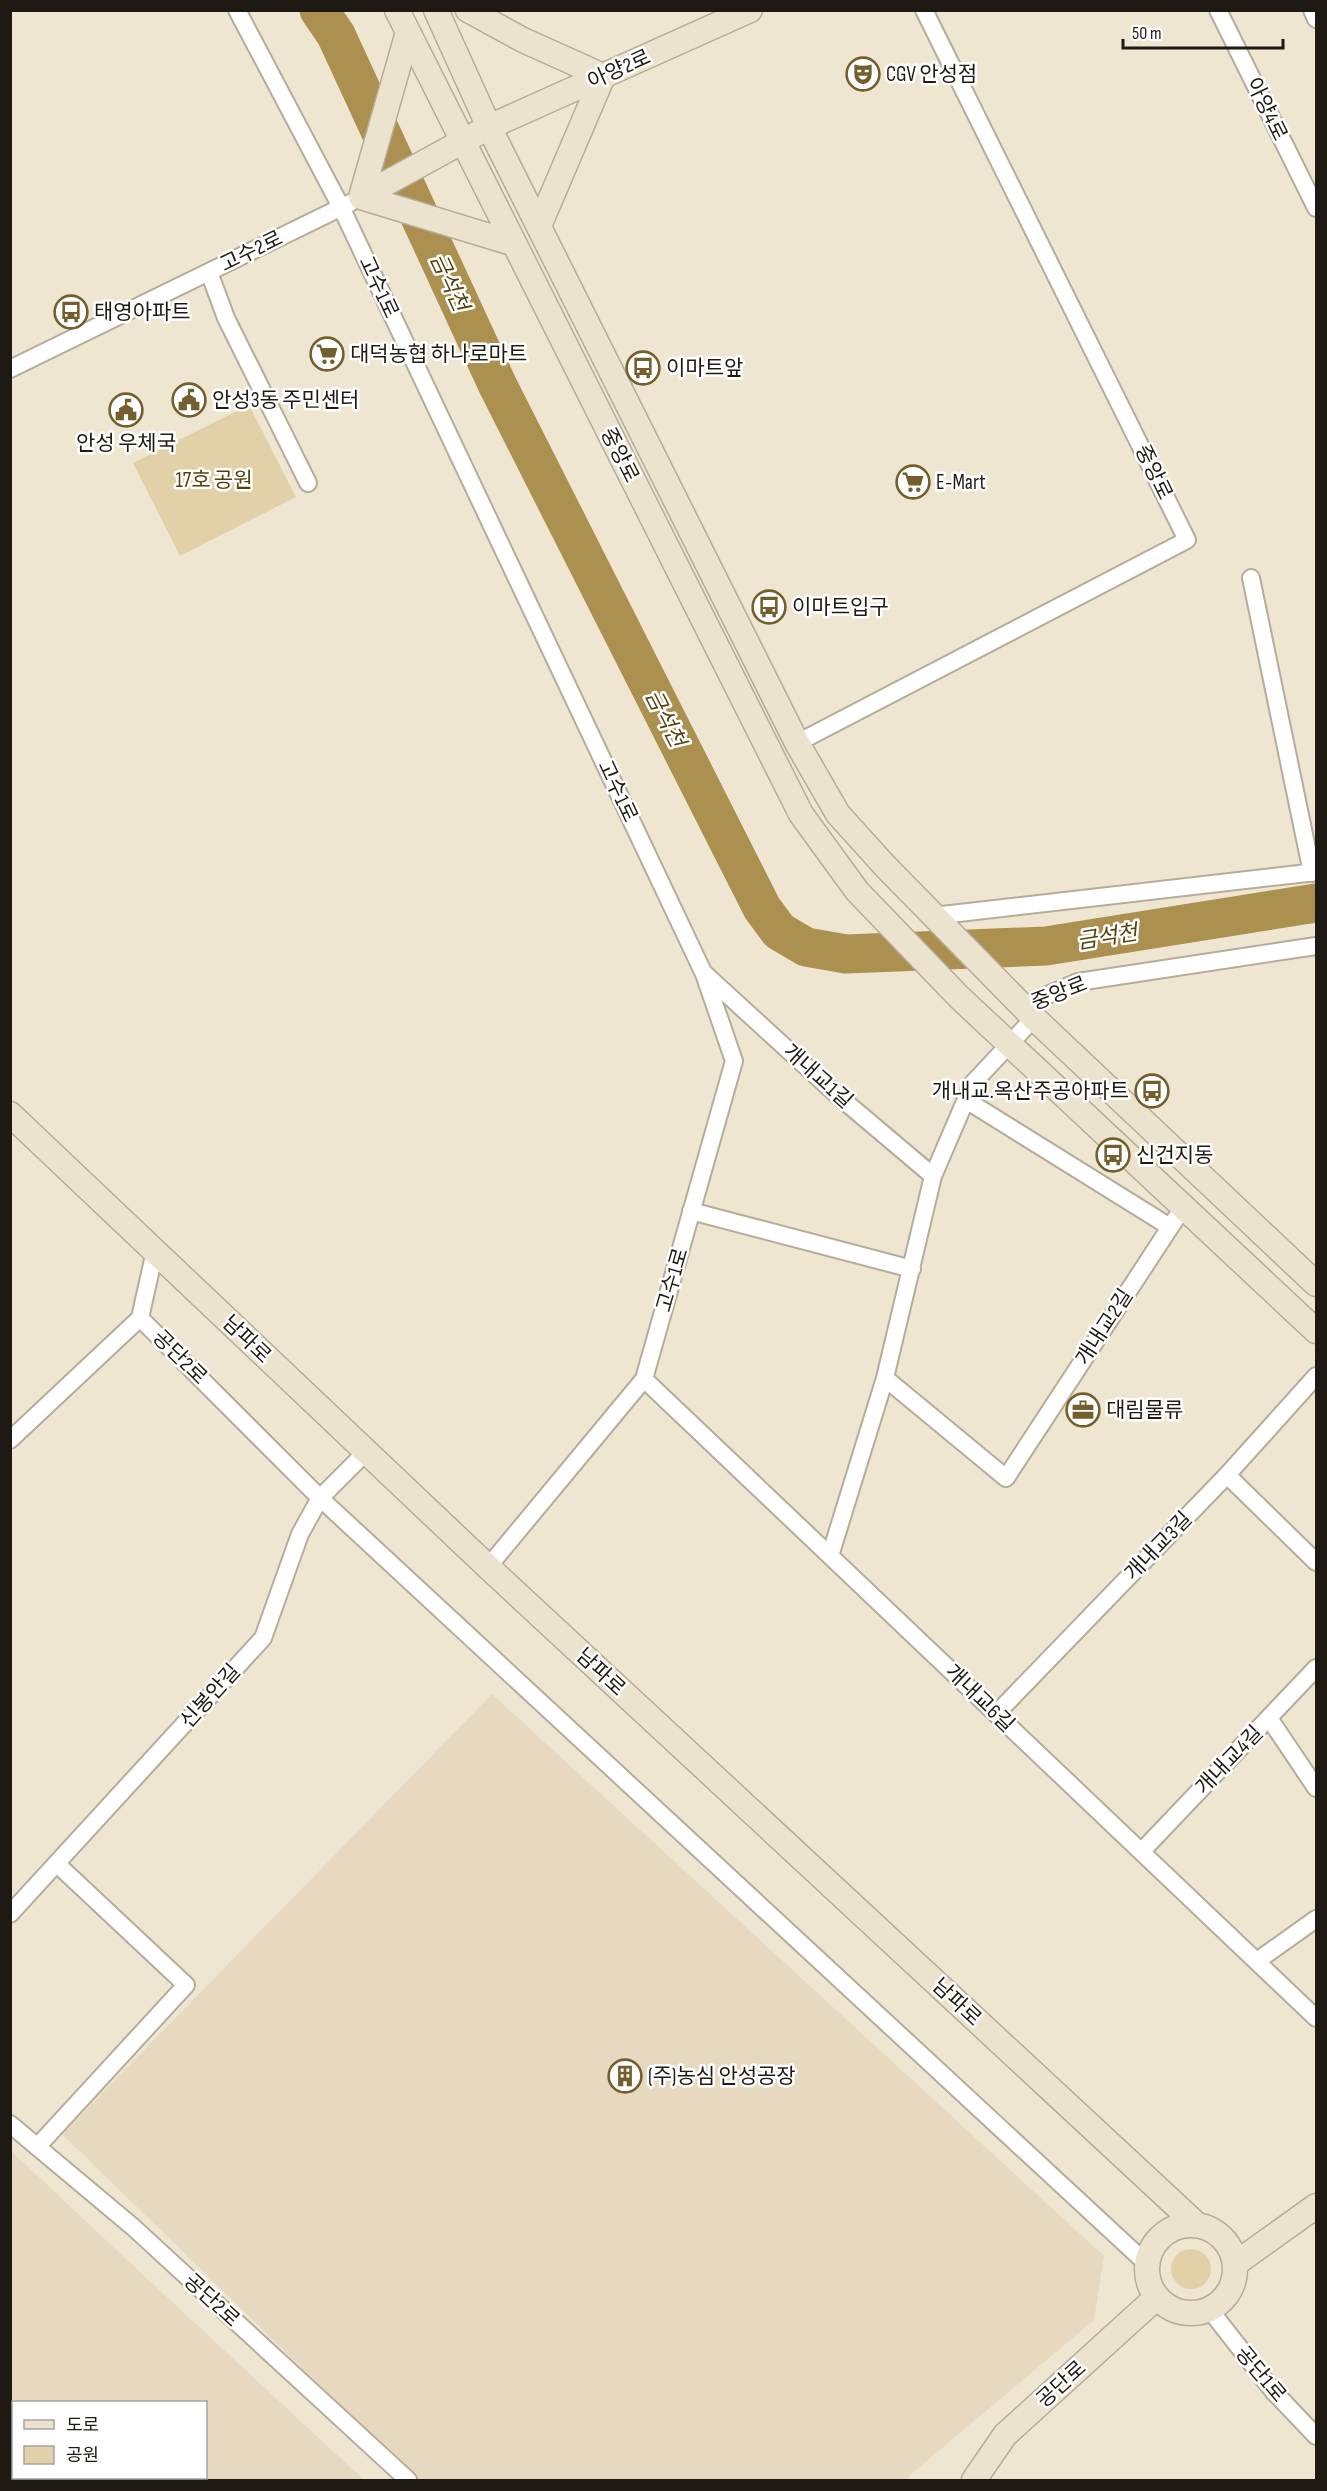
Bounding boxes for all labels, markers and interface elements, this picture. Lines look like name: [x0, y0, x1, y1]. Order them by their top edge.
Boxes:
scale bar: [1123, 12, 1284, 50]
text: 50 m: [1132, 23, 1162, 44]
street label: 아양2로: [584, 44, 655, 94]
theatre icon: CGV 안성점: [845, 56, 881, 92]
place label: CGV 안성점: [886, 62, 977, 87]
street label: 아양4로: [1241, 74, 1292, 145]
street label: 고수2로: [216, 226, 287, 277]
water label: 금석천: [424, 249, 475, 318]
street label: 고수1로: [353, 252, 404, 322]
bus stop icon: 태영아파트: [53, 294, 89, 330]
place label: 태영아파트: [94, 300, 191, 325]
supermarket icon: 대덕농협 하나로마트: [309, 336, 345, 372]
place label: 대덕농협 하나로마트: [350, 342, 527, 367]
bus stop icon: 이마트앞: [625, 350, 661, 386]
place label: 이마트앞: [666, 356, 743, 381]
public building icon: 안성3동 주민센터: [171, 382, 207, 418]
place label: 안성3동 주민센터: [212, 388, 359, 413]
public building icon: 안성 우체국: [108, 392, 144, 428]
street label: 중앙로: [595, 424, 644, 487]
place label: 안성 우체국: [76, 431, 176, 456]
street label: 중앙로: [1130, 441, 1177, 504]
supermarket icon: E-Mart: [895, 464, 931, 500]
park label: 17호 공원: [175, 468, 253, 493]
place label: E-Mart: [936, 470, 986, 495]
bus stop icon: 이마트입구: [751, 589, 787, 625]
place label: 이마트입구: [792, 595, 889, 620]
water label: 금석천: [639, 685, 692, 754]
street label: 고수1로: [592, 756, 643, 826]
water label: 금석천: [1075, 919, 1142, 956]
street label: 중앙로: [1028, 971, 1091, 1016]
street label: 개내교1길: [778, 1039, 857, 1114]
bus stop icon: 개내교.옥산주공아파트: [1134, 1073, 1170, 1109]
place label: 개내교.옥산주공아파트: [932, 1079, 1129, 1104]
bus stop icon: 신건지동: [1095, 1137, 1131, 1173]
place label: 신건지동: [1136, 1143, 1213, 1168]
street label: 고수1로: [651, 1245, 693, 1315]
street label: 개내교2길: [1071, 1284, 1138, 1370]
street label: 남파로: [217, 1310, 276, 1368]
street label: 공단2로: [147, 1325, 212, 1390]
office icon: 대림물류: [1065, 1392, 1101, 1428]
place label: 대림물류: [1106, 1398, 1183, 1423]
street label: 개내교3길: [1119, 1507, 1197, 1586]
street label: 남파로: [571, 1643, 630, 1701]
street label: 신봉안길: [175, 1659, 246, 1733]
street label: 개내교6길: [940, 1659, 1019, 1737]
street label: 개내교4길: [1190, 1721, 1268, 1800]
street label: 남파로: [927, 1973, 986, 2031]
building icon: (주)농심 안성공장: [607, 2058, 643, 2094]
place label: (주)농심 안성공장: [648, 2064, 796, 2089]
street label: 공단2로: [179, 2269, 245, 2332]
street label: 공단1로: [1230, 2341, 1291, 2407]
street label: 공단로: [1031, 2356, 1091, 2413]
legend: [12, 2401, 207, 2479]
text: 도로: [66, 2415, 99, 2436]
text: 공원: [66, 2445, 99, 2466]

